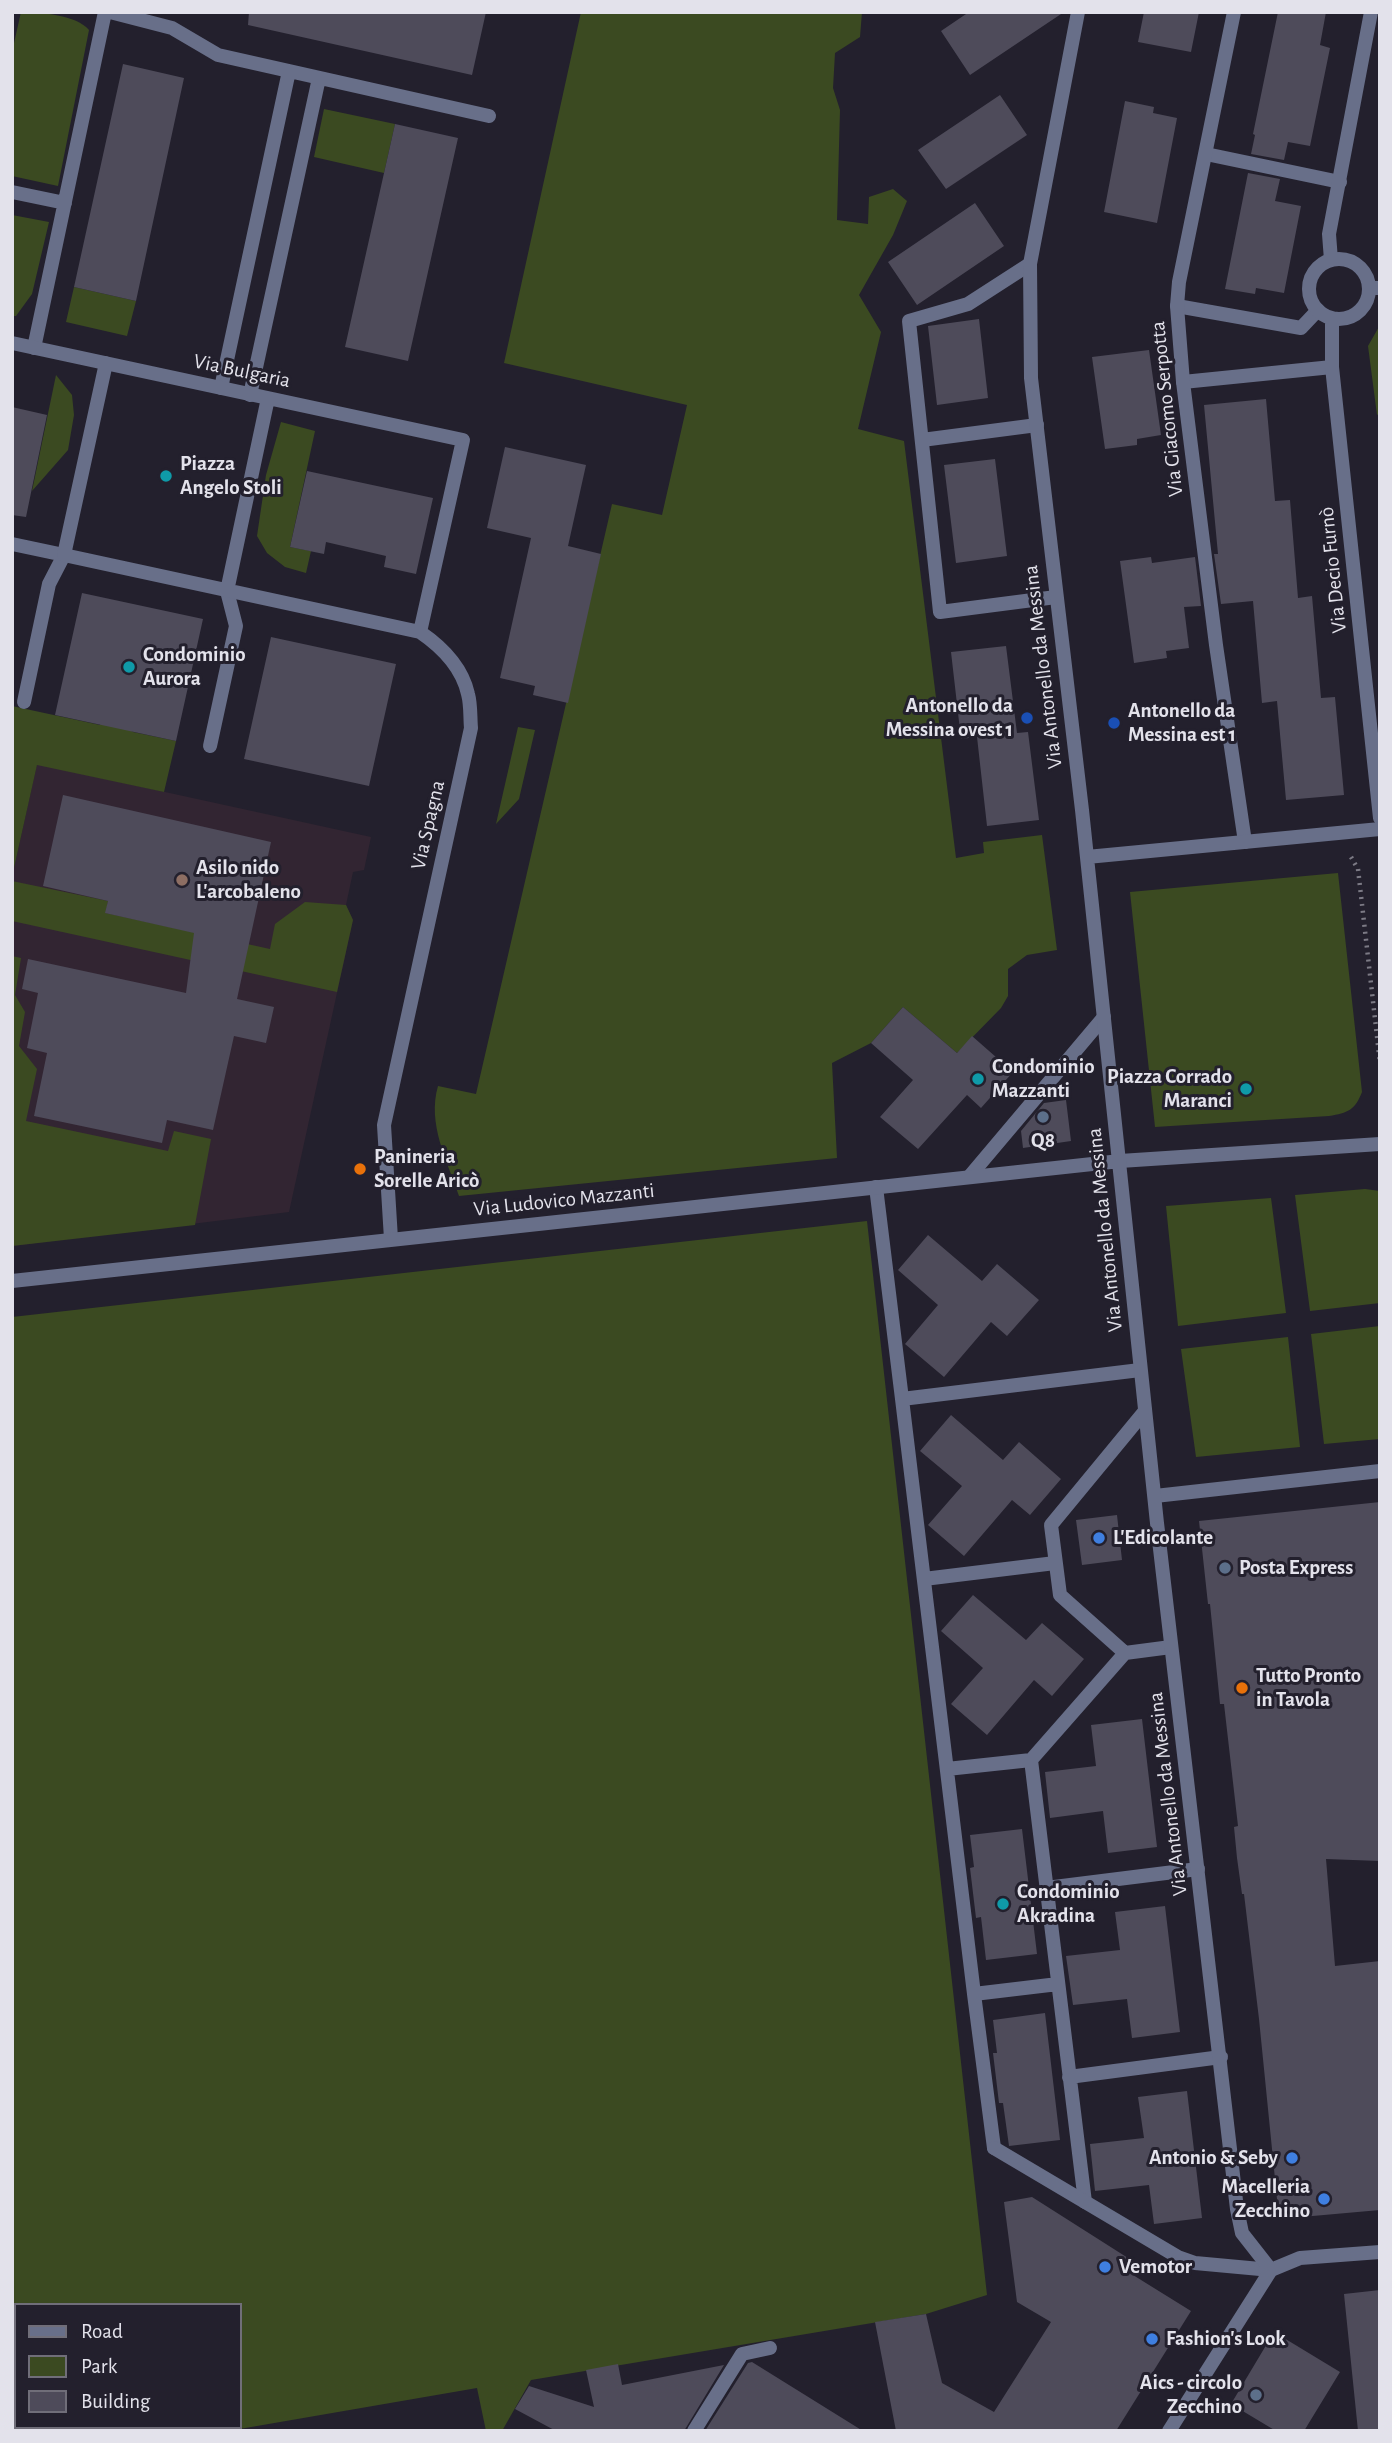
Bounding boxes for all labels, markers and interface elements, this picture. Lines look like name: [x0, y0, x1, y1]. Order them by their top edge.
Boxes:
street label: Via Giacomo Serpotta: [1145, 320, 1189, 498]
street label: Via Bulgaria: [191, 348, 293, 394]
place label: Piazza Angelo Stoli: [180, 451, 282, 501]
marker: Piazza Angelo Stoli: [158, 468, 174, 484]
street label: Via Decio Furnò: [1314, 506, 1352, 634]
street label: Via Antonello da Messina: [1018, 564, 1068, 770]
place label: Condominio Aurora: [143, 642, 246, 692]
marker: Condominio Aurora: [121, 659, 137, 675]
place label: Antonello da Messina ovest 1: [886, 693, 1013, 743]
place label: Antonello da Messina est 1: [1128, 698, 1236, 748]
marker: Antonello da Messina ovest 1: [1019, 710, 1035, 726]
marker: Antonello da Messina est 1: [1106, 715, 1122, 731]
street label: Via Spagna: [405, 778, 451, 872]
place label: Asilo nido L'arcobaleno: [196, 855, 301, 905]
marker: Asilo nido L'arcobaleno: [174, 872, 190, 888]
place label: Condominio Mazzanti: [992, 1054, 1095, 1104]
place label: Piazza Corrado Maranci: [1107, 1064, 1232, 1114]
marker: Condominio Mazzanti: [970, 1071, 986, 1087]
marker: Piazza Corrado Maranci: [1238, 1081, 1254, 1097]
marker: Q8: [1035, 1109, 1051, 1125]
street label: Via Antonello da Messina: [1082, 1127, 1128, 1333]
place label: Q8: [1031, 1128, 1055, 1154]
place label: Panineria Sorelle Aricò: [374, 1144, 479, 1194]
marker: Panineria Sorelle Aricò: [352, 1161, 368, 1177]
street label: Via Ludovico Mazzanti: [472, 1178, 656, 1222]
place label: L'Edicolante: [1113, 1525, 1213, 1551]
marker: L'Edicolante: [1091, 1530, 1107, 1546]
place label: Posta Express: [1239, 1555, 1353, 1581]
marker: Posta Express: [1217, 1560, 1233, 1576]
place label: Tutto Pronto in Tavola: [1256, 1663, 1361, 1713]
marker: Tutto Pronto in Tavola: [1234, 1680, 1250, 1696]
street label: Via Antonello da Messina: [1143, 1691, 1193, 1897]
place label: Condominio Akradina: [1017, 1879, 1120, 1929]
marker: Condominio Akradina: [995, 1896, 1011, 1912]
place label: Antonio & Seby: [1149, 2145, 1278, 2171]
marker: Antonio & Seby: [1284, 2150, 1300, 2166]
place label: Macelleria Zecchino: [1222, 2174, 1310, 2224]
marker: Macelleria Zecchino: [1316, 2191, 1332, 2207]
place label: Vemotor: [1119, 2254, 1192, 2280]
marker: Vemotor: [1097, 2259, 1113, 2275]
legend: [14, 2303, 242, 2429]
text: Road: [81, 2321, 123, 2342]
place label: Fashion's Look: [1166, 2326, 1286, 2352]
marker: Fashion's Look: [1144, 2331, 1160, 2347]
text: Park: [81, 2356, 117, 2377]
place label: Aics - circolo Zecchino: [1140, 2370, 1242, 2420]
marker: Aics - circolo Zecchino: [1248, 2387, 1264, 2403]
text: Building: [81, 2391, 150, 2412]

